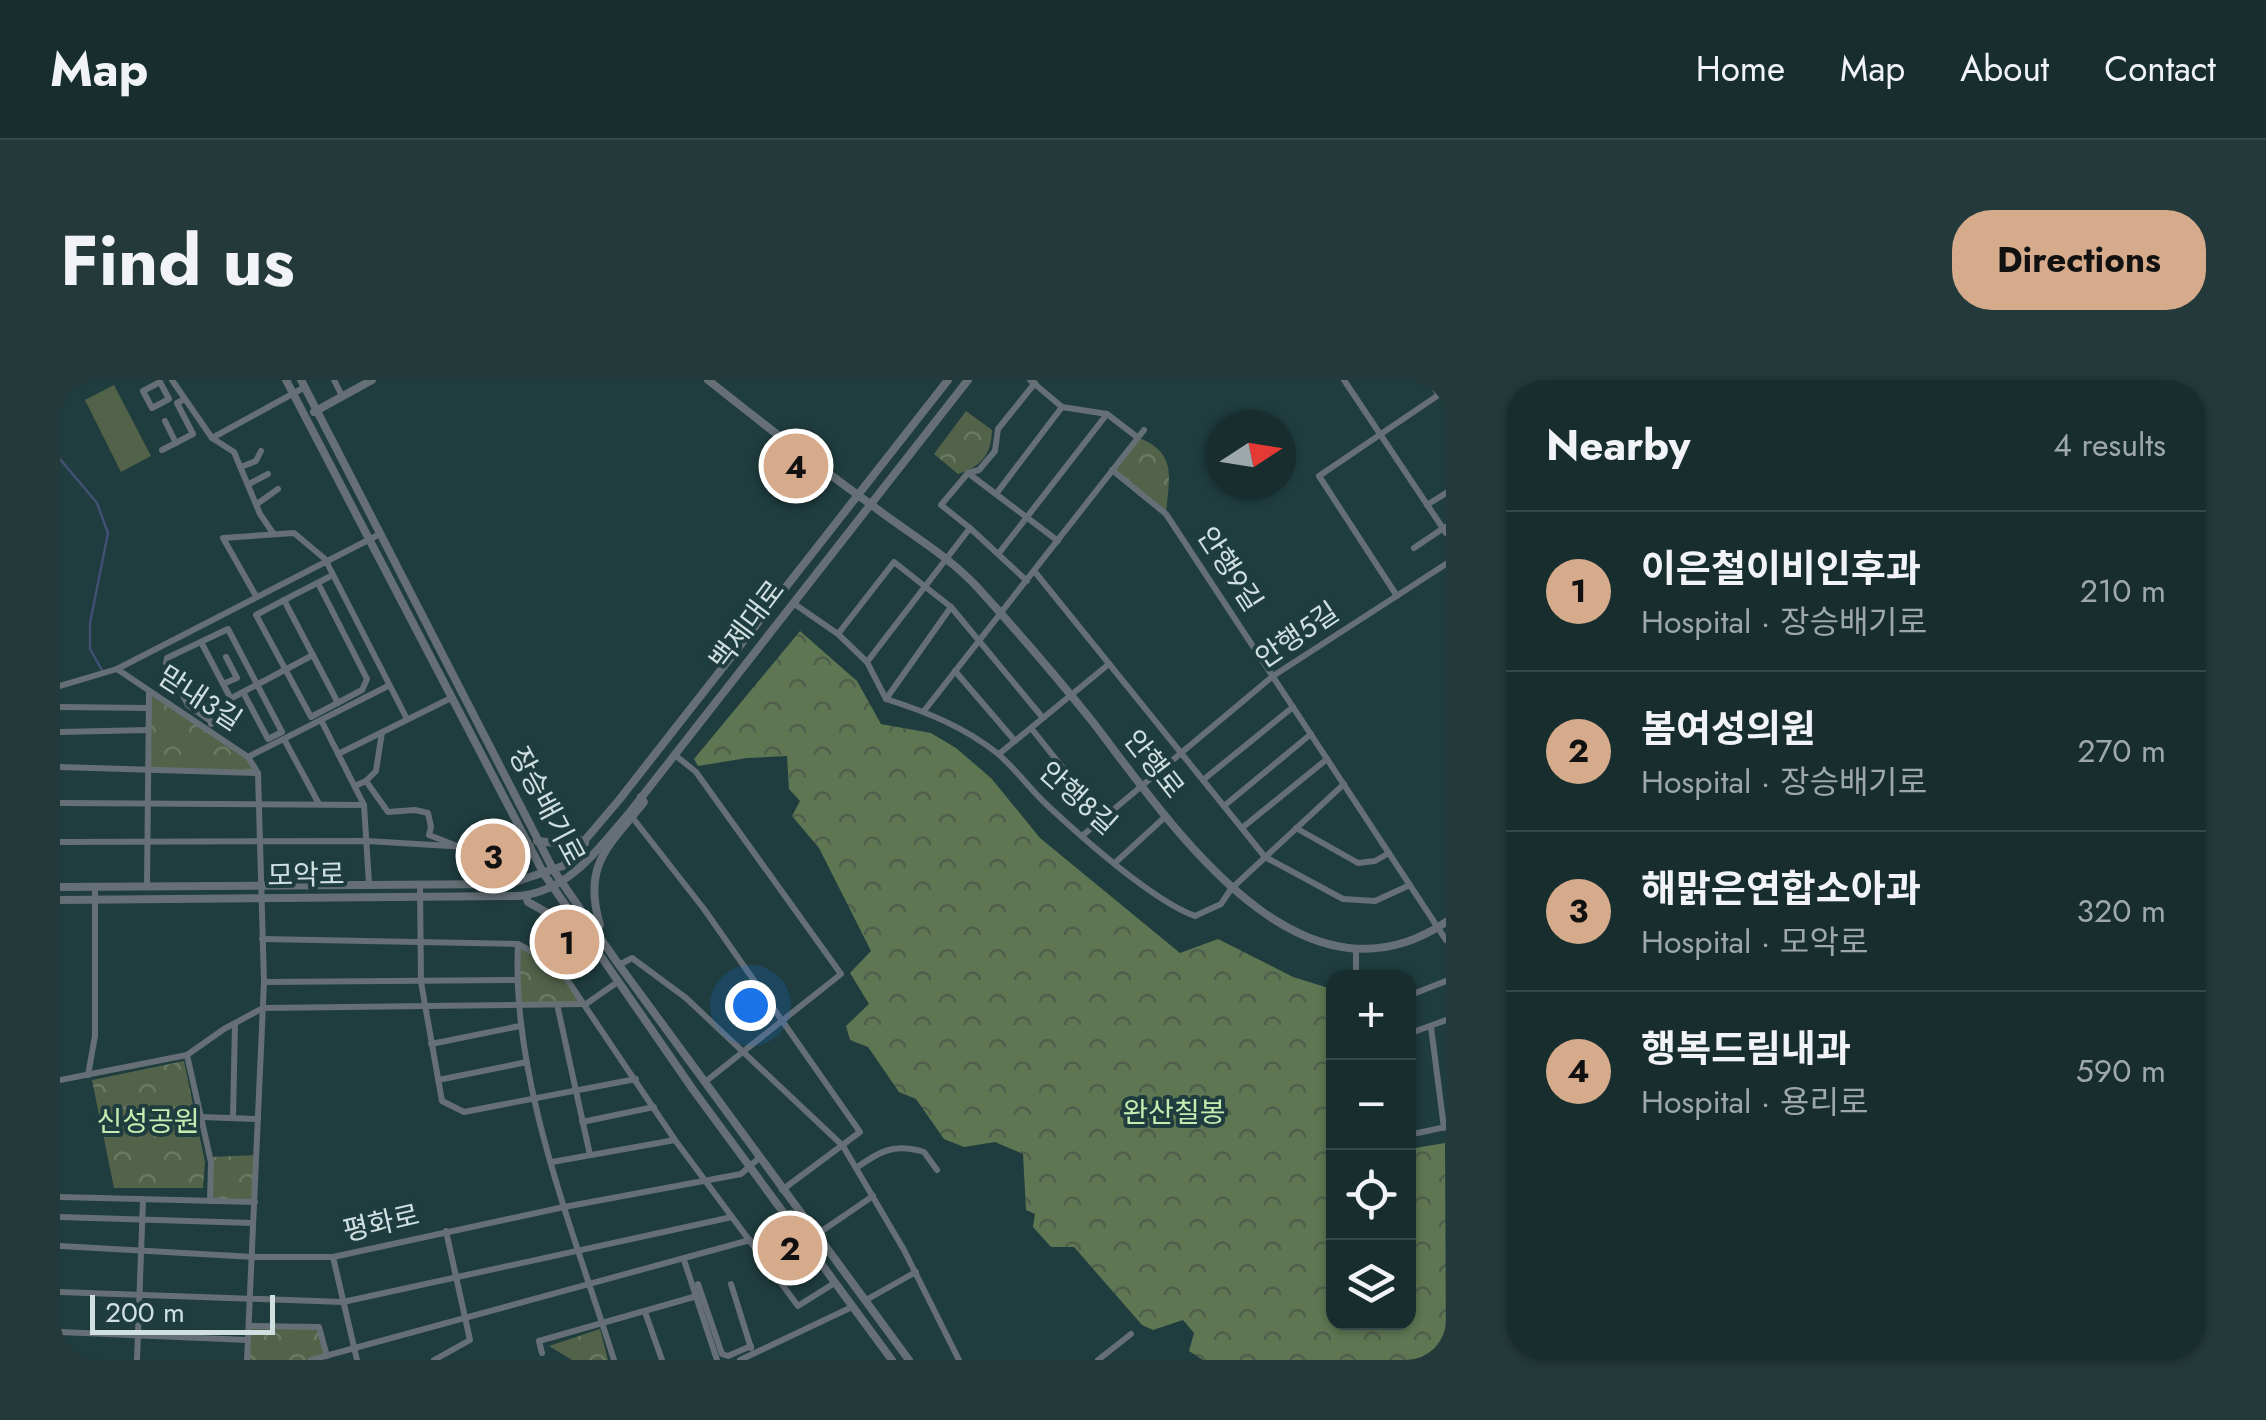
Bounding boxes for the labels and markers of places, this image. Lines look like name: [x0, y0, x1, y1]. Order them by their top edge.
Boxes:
pin: 4: [764, 428, 828, 504]
pin: 3: [460, 818, 526, 894]
pin: 1: [534, 904, 600, 980]
pin: 2: [758, 1210, 822, 1286]

